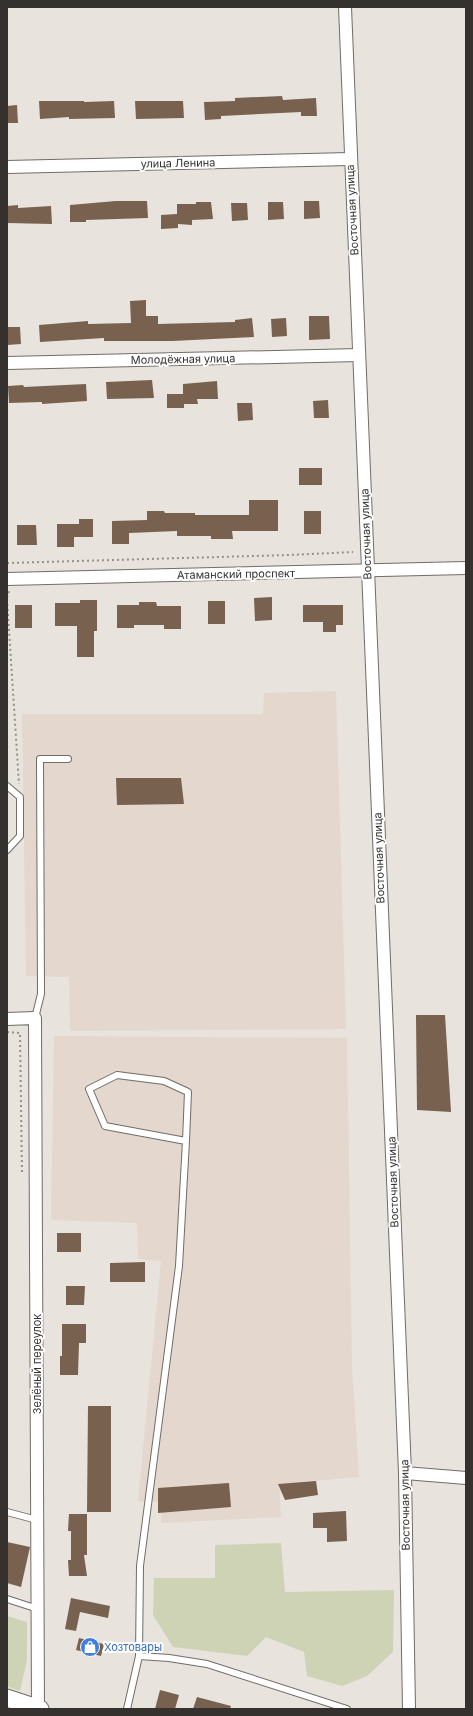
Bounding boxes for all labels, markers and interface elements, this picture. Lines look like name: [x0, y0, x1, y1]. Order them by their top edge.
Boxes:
street label: улица Ленина: [141, 155, 215, 171]
street label: Восточная улица: [343, 164, 361, 256]
street label: Молодёжная улица: [131, 351, 235, 367]
street label: Восточная улица: [357, 488, 375, 580]
street label: Атаманский проспект: [177, 566, 296, 582]
street label: Восточная улица: [370, 812, 388, 904]
street label: Восточная улица: [384, 1136, 402, 1228]
street label: Зелёный переулок: [30, 1314, 44, 1414]
street label: Восточная улица: [397, 1459, 413, 1551]
shop icon: Хозтовары: [79, 1636, 101, 1658]
place label: Хозтовары: [104, 1640, 162, 1654]

